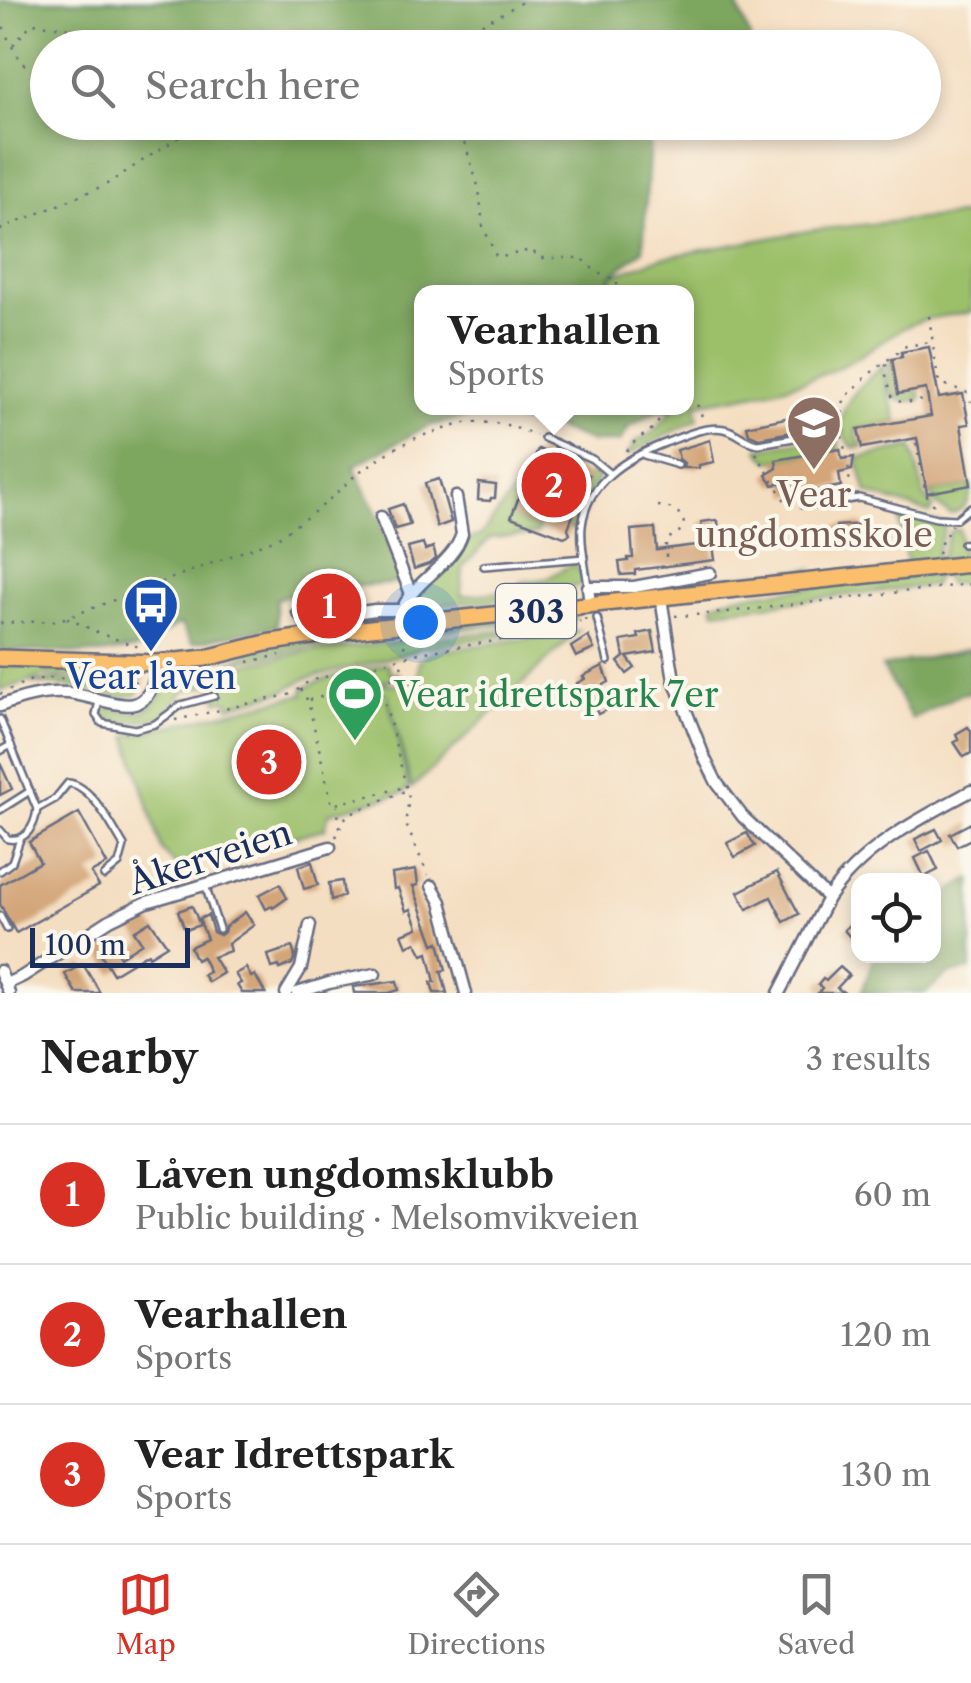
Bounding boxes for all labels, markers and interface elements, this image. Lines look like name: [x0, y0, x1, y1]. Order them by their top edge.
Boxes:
search box: [30, 30, 941, 140]
icon: search: [65, 58, 120, 113]
text: Search here: [145, 62, 360, 109]
popup: [414, 285, 694, 415]
text: Vearhallen: [448, 307, 660, 354]
text: Sports: [448, 354, 545, 393]
school or university icon: Vear ungdomsskole: [784, 393, 844, 472]
pin: 2: [522, 448, 586, 522]
place label: Vear ungdomsskole: [695, 473, 933, 556]
pin: 1: [296, 568, 362, 644]
bus stop icon: Vear låven: [121, 575, 181, 654]
road number: 303: [496, 584, 576, 638]
your location: [395, 597, 446, 648]
place label: Vear låven: [64, 655, 237, 698]
sports icon: Vear idrettspark 7er: [325, 664, 385, 743]
place label: Vear idrettspark 7er: [393, 673, 719, 716]
pin: 3: [236, 724, 302, 800]
street label: Åkerveien: [122, 809, 297, 904]
map controls: [851, 873, 941, 963]
button: locate: [851, 873, 941, 963]
scale bar: [30, 923, 190, 968]
text: 100 m: [45, 928, 126, 962]
text: Nearby: [40, 1032, 198, 1084]
text: 3 results: [805, 1039, 931, 1078]
text: Låven ungdomsklubb: [135, 1151, 554, 1198]
text: 1: [65, 1175, 80, 1214]
text: 60 m: [854, 1175, 931, 1214]
text: Public building · Melsomvikveien: [135, 1198, 639, 1237]
text: Vearhallen: [135, 1291, 348, 1338]
text: 2: [63, 1315, 82, 1354]
text: 120 m: [841, 1315, 931, 1354]
text: Sports: [135, 1338, 232, 1377]
text: Vear Idrettspark: [135, 1431, 454, 1478]
text: 3: [63, 1455, 82, 1494]
text: 130 m: [841, 1455, 931, 1494]
text: Sports: [135, 1478, 232, 1517]
tab: Map: [116, 1567, 176, 1661]
tab: Directions: [407, 1567, 546, 1661]
tab: Saved: [777, 1567, 855, 1661]

